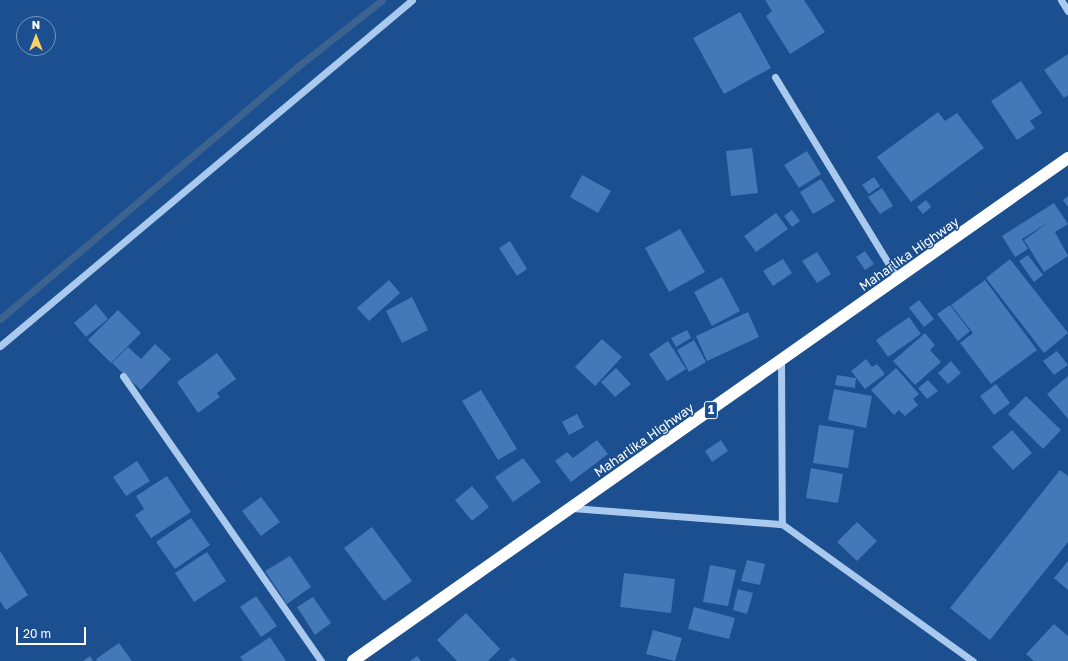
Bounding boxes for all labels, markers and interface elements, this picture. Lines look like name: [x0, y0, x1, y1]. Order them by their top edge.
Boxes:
north arrow: [16, 16, 56, 56]
text: N: [32, 18, 40, 31]
street label: Maharlika Highway: [856, 214, 962, 294]
street label: Maharlika Highway: [591, 400, 697, 480]
road number: 1: [703, 400, 719, 420]
scale bar: [18, 619, 88, 645]
text: 20 m: [23, 626, 51, 641]

